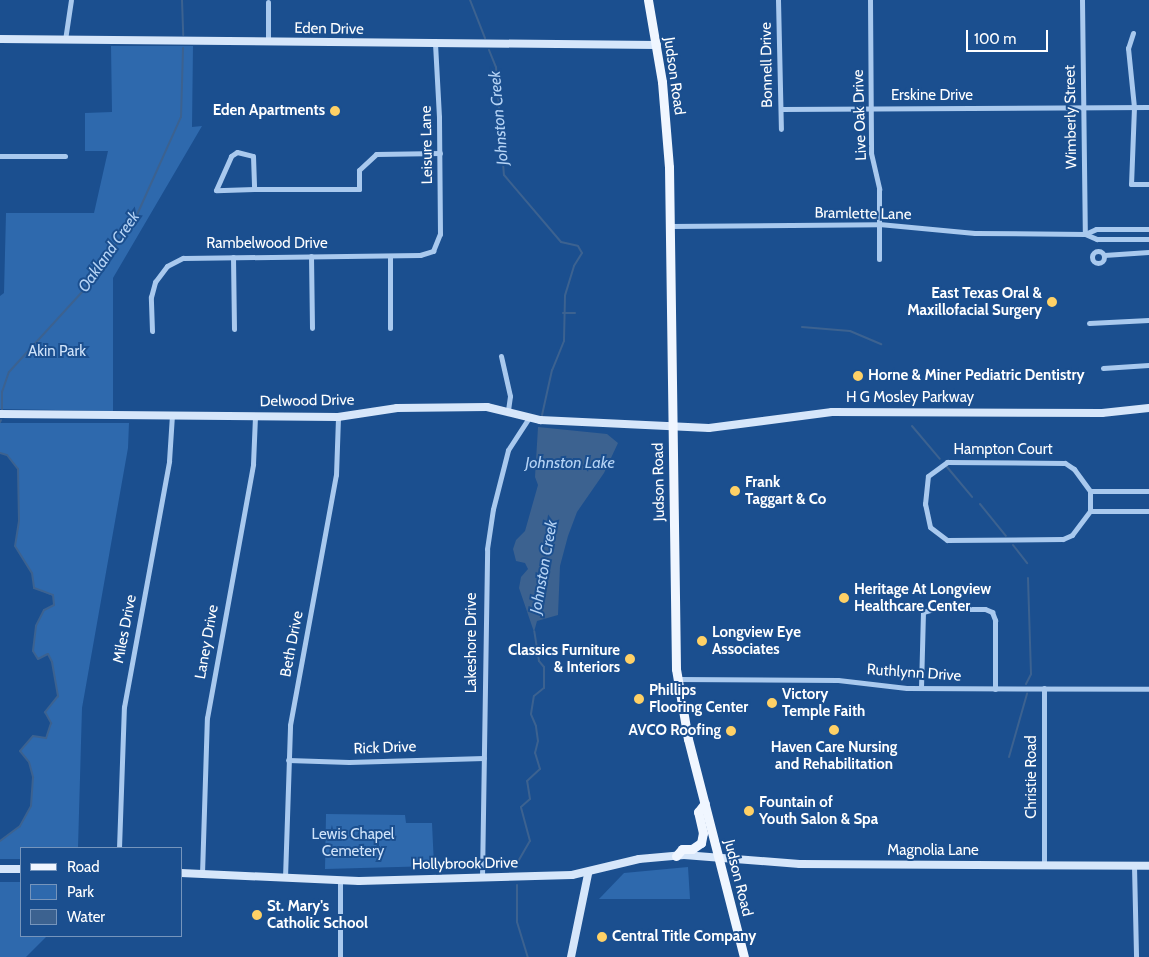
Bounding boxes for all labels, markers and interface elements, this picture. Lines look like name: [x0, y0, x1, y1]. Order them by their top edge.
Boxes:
street label: Eden Drive: [294, 19, 364, 39]
scale bar: [969, 20, 1052, 52]
street label: Bonnell Drive: [757, 22, 777, 108]
text: 100 m: [974, 30, 1016, 48]
street label: Judson Road: [660, 36, 688, 116]
street label: Wimberly Street: [1061, 65, 1081, 169]
street label: Live Oak Drive: [849, 69, 871, 161]
water label: Johnston Creek: [485, 70, 513, 166]
street label: Erskine Drive: [891, 87, 973, 105]
place label: Eden Apartments: [213, 102, 325, 120]
marker: Eden Apartments: [329, 105, 341, 117]
street label: Leisure Lane: [417, 106, 437, 184]
street label: Bramlette Lane: [814, 204, 912, 224]
water label: Oakland Creek: [74, 208, 144, 296]
street label: Rambelwood Drive: [206, 235, 328, 253]
place label: East Texas Oral & Maxillofacial Surgery: [907, 284, 1042, 319]
marker: East Texas Oral & Maxillofacial Surgery: [1046, 296, 1058, 308]
park label: Akin Park: [28, 343, 86, 361]
place label: Horne & Miner Pediatric Dentistry: [868, 367, 1084, 385]
marker: Horne & Miner Pediatric Dentistry: [852, 370, 864, 382]
street label: H G Mosley Parkway: [846, 389, 974, 407]
street label: Delwood Drive: [260, 391, 354, 411]
street label: Hampton Court: [954, 441, 1052, 459]
street label: Judson Road: [649, 443, 669, 521]
water label: Johnston Lake: [525, 453, 615, 473]
place label: Frank Taggart & Co: [745, 473, 826, 508]
marker: Frank Taggart & Co: [729, 485, 741, 497]
water label: Johnston Creek: [526, 519, 562, 615]
place label: Heritage At Longview Healthcare Center: [854, 580, 991, 615]
marker: Heritage At Longview Healthcare Center: [838, 592, 850, 604]
street label: Miles Drive: [110, 593, 140, 665]
street label: Lakeshore Drive: [463, 593, 481, 693]
street label: Laney Drive: [192, 603, 222, 681]
street label: Beth Drive: [277, 609, 307, 679]
place label: Longview Eye Associates: [712, 623, 801, 658]
marker: Longview Eye Associates: [696, 635, 708, 647]
place label: Classics Furniture & Interiors: [508, 641, 620, 676]
marker: Classics Furniture & Interiors: [624, 653, 636, 665]
street label: Ruthlynn Drive: [866, 661, 962, 685]
place label: Phillips Flooring Center: [649, 681, 748, 716]
place label: Victory Temple Faith: [782, 685, 865, 720]
marker: Phillips Flooring Center: [633, 693, 645, 705]
marker: Victory Temple Faith: [766, 697, 778, 709]
place label: AVCO Roofing: [629, 722, 721, 740]
marker: Haven Care Nursing and Rehabilitation: [828, 724, 840, 736]
marker: AVCO Roofing: [725, 725, 737, 737]
street label: Christie Road: [1023, 735, 1041, 819]
street label: Rick Drive: [353, 738, 417, 758]
place label: Haven Care Nursing and Rehabilitation: [771, 738, 897, 773]
place label: Fountain of Youth Salon & Spa: [759, 793, 878, 828]
marker: Fountain of Youth Salon & Spa: [743, 805, 755, 817]
park label: Lewis Chapel Cemetery: [312, 825, 394, 860]
street label: Judson Road: [720, 838, 756, 918]
street label: Magnolia Lane: [887, 842, 979, 860]
legend: [20, 847, 182, 937]
street label: Hollybrook Drive: [412, 854, 518, 874]
text: Road: [67, 858, 100, 876]
text: Park: [67, 883, 94, 901]
place label: St. Mary's Catholic School: [267, 897, 368, 932]
text: Water: [67, 908, 105, 926]
marker: St. Mary's Catholic School: [251, 909, 263, 921]
place label: Central Title Company: [612, 928, 756, 946]
marker: Central Title Company: [596, 931, 608, 943]

